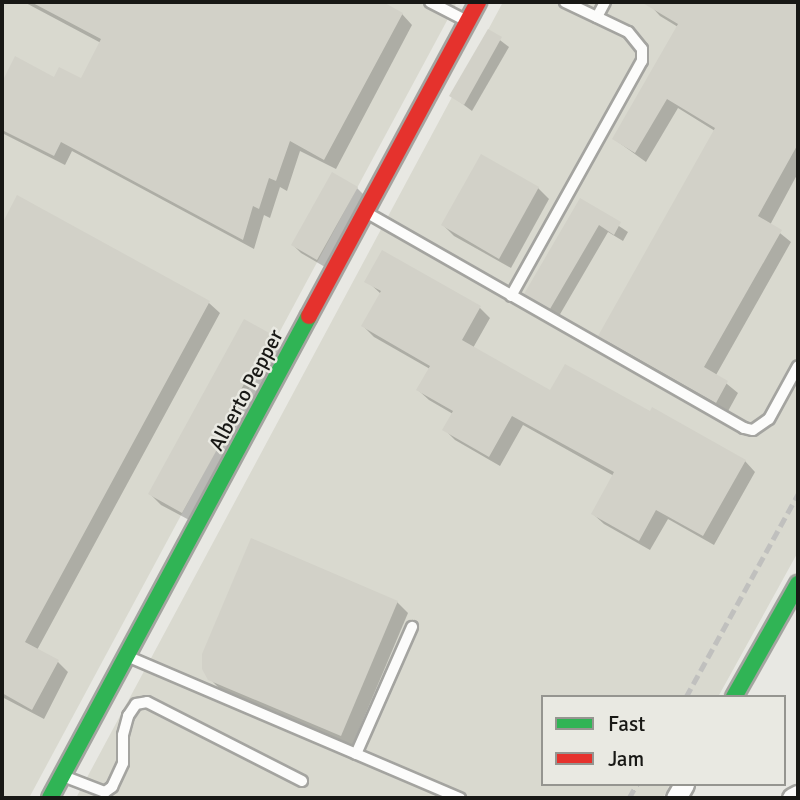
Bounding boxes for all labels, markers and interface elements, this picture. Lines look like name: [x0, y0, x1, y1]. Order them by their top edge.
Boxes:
street label: Alberto Pepper: [204, 325, 288, 455]
legend: [541, 695, 786, 786]
text: Fast: [608, 711, 645, 737]
text: Jam: [608, 746, 644, 772]

